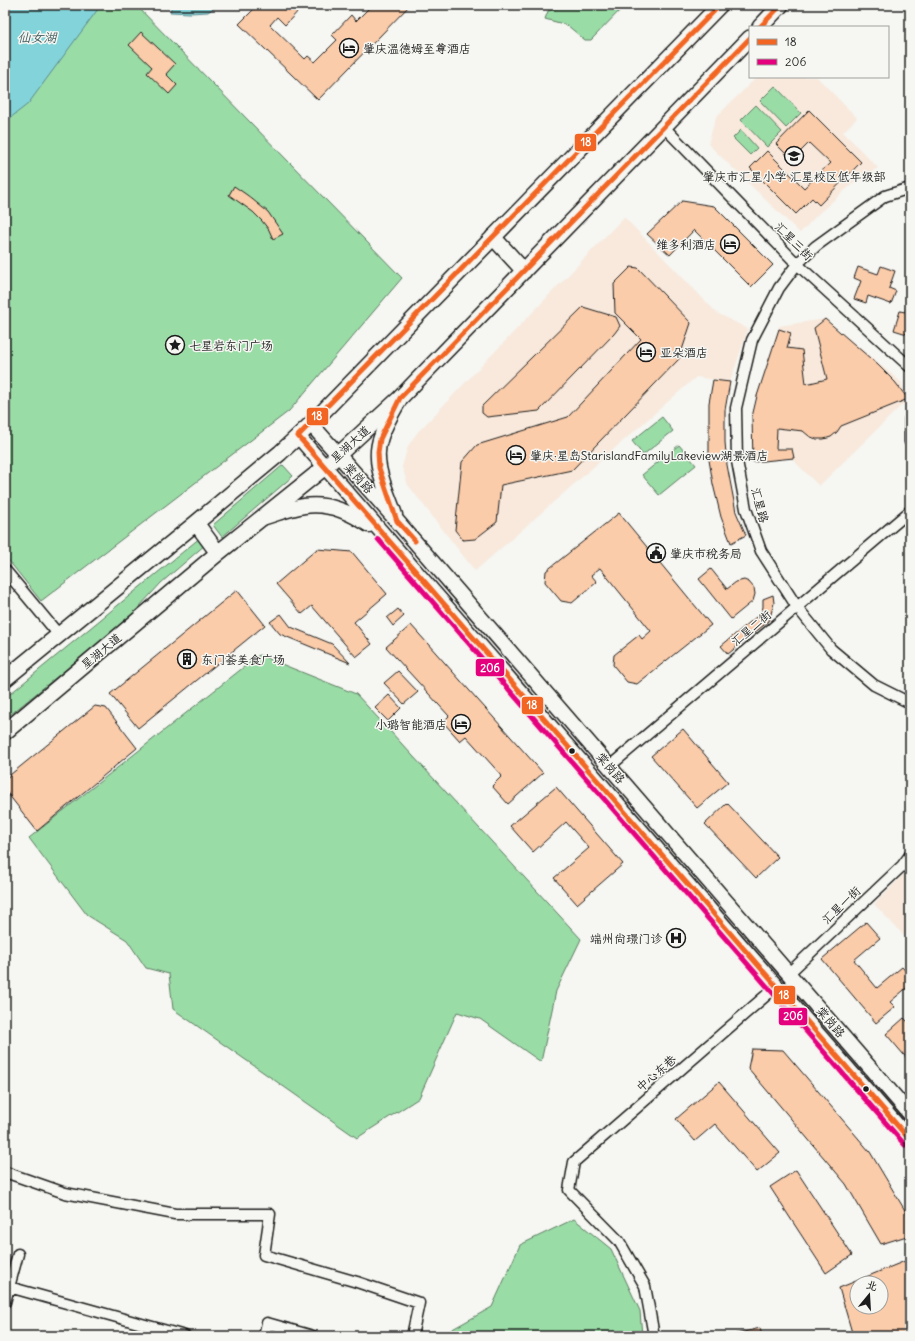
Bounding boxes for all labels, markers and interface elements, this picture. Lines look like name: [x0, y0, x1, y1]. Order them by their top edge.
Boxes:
legend: [749, 26, 889, 78]
water label: 仙女湖: [17, 29, 58, 46]
text: 18: [785, 34, 797, 49]
hotel icon: 肇庆温德姆至尊酒店: [338, 37, 360, 59]
place label: 肇庆温德姆至尊酒店: [363, 41, 471, 56]
text: 206: [785, 54, 806, 69]
line badge: 18: [574, 133, 597, 152]
text: 18: [581, 135, 591, 149]
school or university icon: 肇庆市汇星小学 汇星校区低年级部: [783, 145, 805, 167]
place label: 肇庆市汇星小学 汇星校区低年级部: [703, 169, 885, 184]
street label: 汇星三街: [772, 219, 816, 263]
hotel icon: 维多利酒店: [719, 233, 741, 255]
place label: 维多利酒店: [656, 237, 716, 252]
place icon: 七星岩东门广场: [164, 334, 186, 356]
place label: 七星岩东门广场: [189, 338, 273, 353]
hotel icon: 亚朵酒店: [635, 341, 657, 363]
place label: 亚朵酒店: [660, 345, 708, 360]
line badge: 18: [306, 407, 329, 426]
text: 18: [312, 409, 322, 423]
street label: 星湖大道: [327, 422, 373, 466]
hotel icon: 肇庆·星岛StarislandFamilyLakeview湖景酒店: [505, 444, 527, 466]
place label: 肇庆·星岛StarislandFamilyLakeview湖景酒店: [530, 448, 769, 463]
street label: 棠岗路: [341, 460, 377, 496]
street label: 汇星路: [748, 486, 772, 524]
public building icon: 肇庆市税务局: [645, 542, 667, 564]
place label: 肇庆市税务局: [670, 546, 742, 561]
street label: 汇星二街: [728, 607, 774, 649]
street label: 星湖大道: [78, 630, 124, 672]
building icon: 东门荟美食广场: [176, 648, 198, 670]
place label: 东门荟美食广场: [201, 652, 285, 667]
line badge: 206: [475, 658, 505, 677]
text: 206: [480, 661, 500, 675]
line badge: 18: [521, 696, 544, 715]
text: 18: [527, 698, 537, 712]
hotel icon: 小璐智能酒店: [450, 713, 472, 735]
place label: 小璐智能酒店: [375, 717, 447, 732]
unlabelled marker: [567, 746, 577, 756]
street label: 棠岗路: [594, 749, 628, 787]
street label: 汇星一街: [819, 883, 863, 927]
hospital icon: 端州尚璟门诊: [665, 927, 687, 949]
place label: 端州尚璟门诊: [590, 931, 663, 946]
line badge: 18: [773, 985, 796, 1005]
text: 18: [779, 988, 789, 1002]
street label: 棠岗路: [814, 1003, 848, 1041]
line badge: 206: [778, 1007, 808, 1026]
text: 206: [783, 1009, 803, 1023]
street label: 中心东巷: [633, 1052, 679, 1094]
unlabelled marker: [861, 1084, 871, 1094]
north arrow: [849, 1275, 889, 1315]
text: 北: [865, 1277, 879, 1294]

